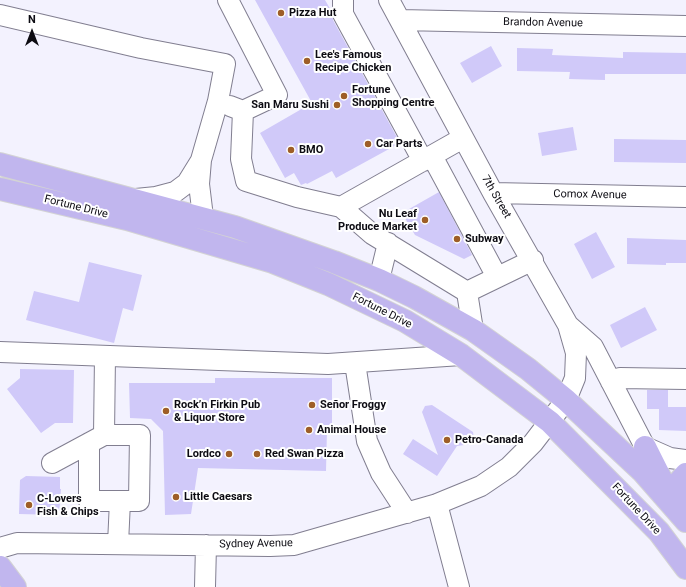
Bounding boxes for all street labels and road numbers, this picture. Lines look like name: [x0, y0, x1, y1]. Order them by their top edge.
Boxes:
street label: Brandon Avenue: [503, 16, 583, 30]
street label: 7th Street: [478, 173, 514, 221]
street label: Comox Avenue: [553, 188, 627, 202]
street label: Fortune Drive: [43, 193, 109, 221]
street label: Fortune Drive: [350, 290, 414, 332]
street label: Fortune Drive: [609, 481, 663, 537]
street label: Sydney Avenue: [219, 537, 293, 551]

